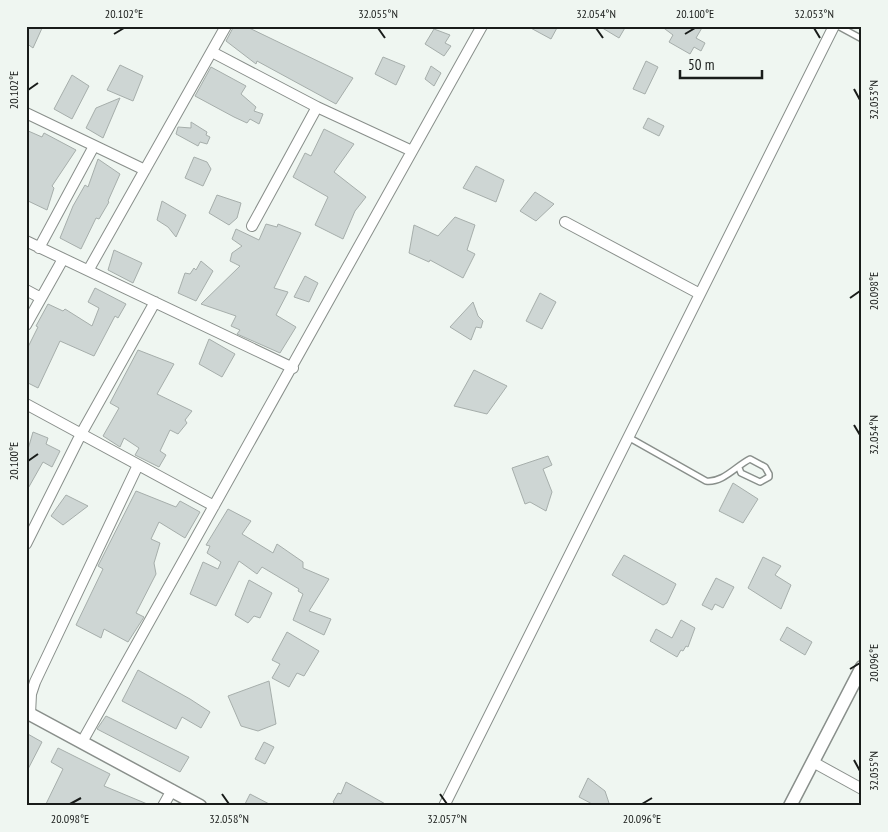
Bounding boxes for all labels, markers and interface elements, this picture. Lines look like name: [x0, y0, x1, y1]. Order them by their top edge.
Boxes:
text: 20.102°E: [105, 6, 143, 21]
text: 32.055°N: [358, 6, 398, 21]
text: 32.054°N: [576, 6, 616, 21]
text: 20.100°E: [676, 6, 714, 21]
text: 32.053°N: [794, 6, 834, 21]
scale bar: [680, 48, 763, 80]
text: 50 m: [688, 55, 714, 74]
text: 20.102°E: [6, 71, 21, 109]
text: 32.053°N: [866, 80, 881, 120]
text: 20.098°E: [866, 272, 881, 310]
text: 32.054°N: [866, 415, 881, 455]
text: 20.100°E: [6, 442, 21, 480]
text: 20.096°E: [866, 644, 881, 682]
text: 32.055°N: [866, 751, 881, 791]
text: 20.098°E: [51, 811, 89, 826]
text: 32.058°N: [209, 811, 249, 826]
text: 32.057°N: [427, 811, 467, 826]
text: 20.096°E: [623, 811, 661, 826]

